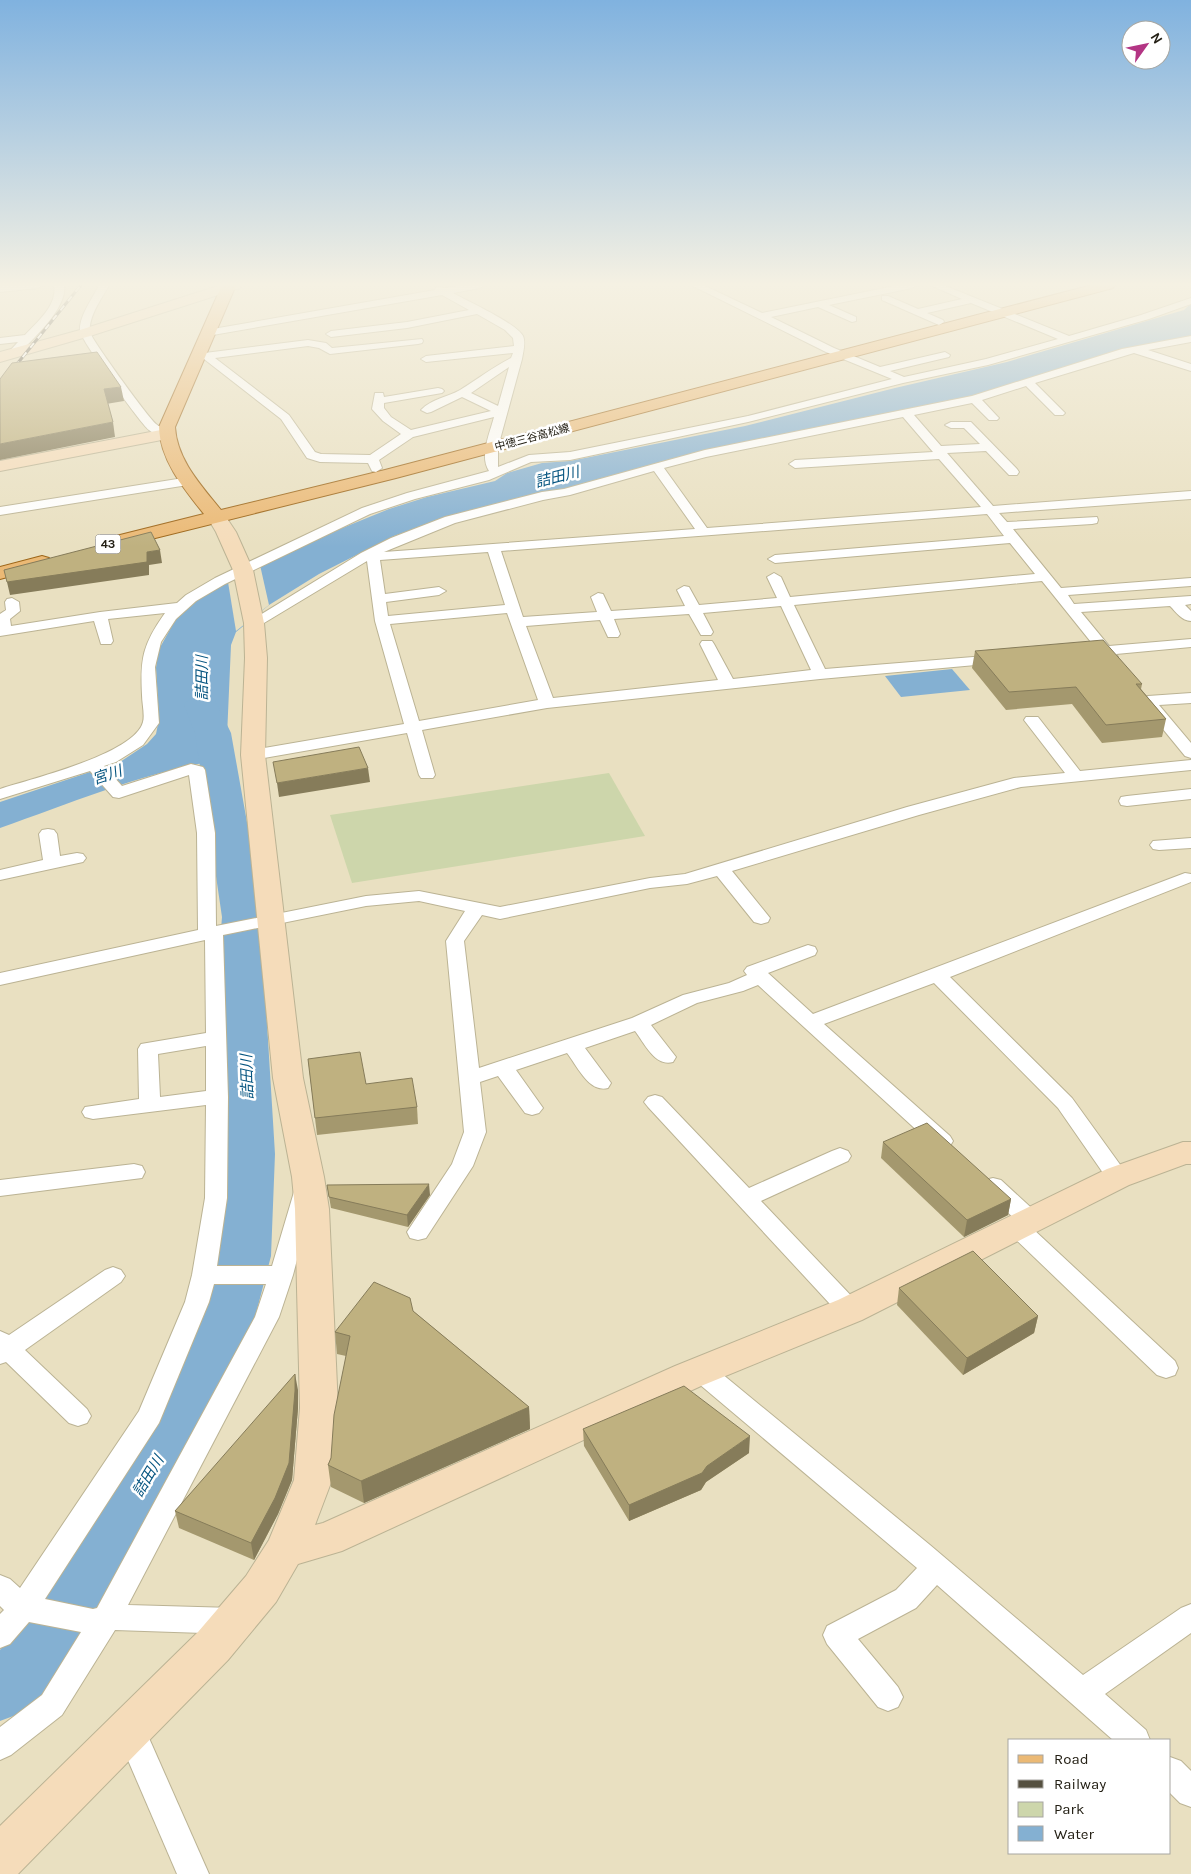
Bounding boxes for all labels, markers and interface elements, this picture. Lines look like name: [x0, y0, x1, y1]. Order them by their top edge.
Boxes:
north arrow: [1121, 20, 1171, 70]
text: N: [1147, 29, 1166, 47]
street label: 中徳三谷高松線: [493, 421, 571, 454]
water label: 詰田川: [533, 462, 583, 491]
road number: 43: [96, 534, 120, 554]
water label: 詰田川: [193, 654, 211, 701]
water label: 宮川: [90, 761, 126, 788]
water label: 詰田川: [237, 1052, 257, 1100]
water label: 詰田川: [129, 1450, 168, 1500]
legend: [1008, 1739, 1171, 1854]
text: Road: [1054, 1750, 1089, 1768]
text: Railway: [1054, 1775, 1106, 1793]
text: Park: [1054, 1800, 1084, 1818]
text: Water: [1054, 1825, 1095, 1843]

